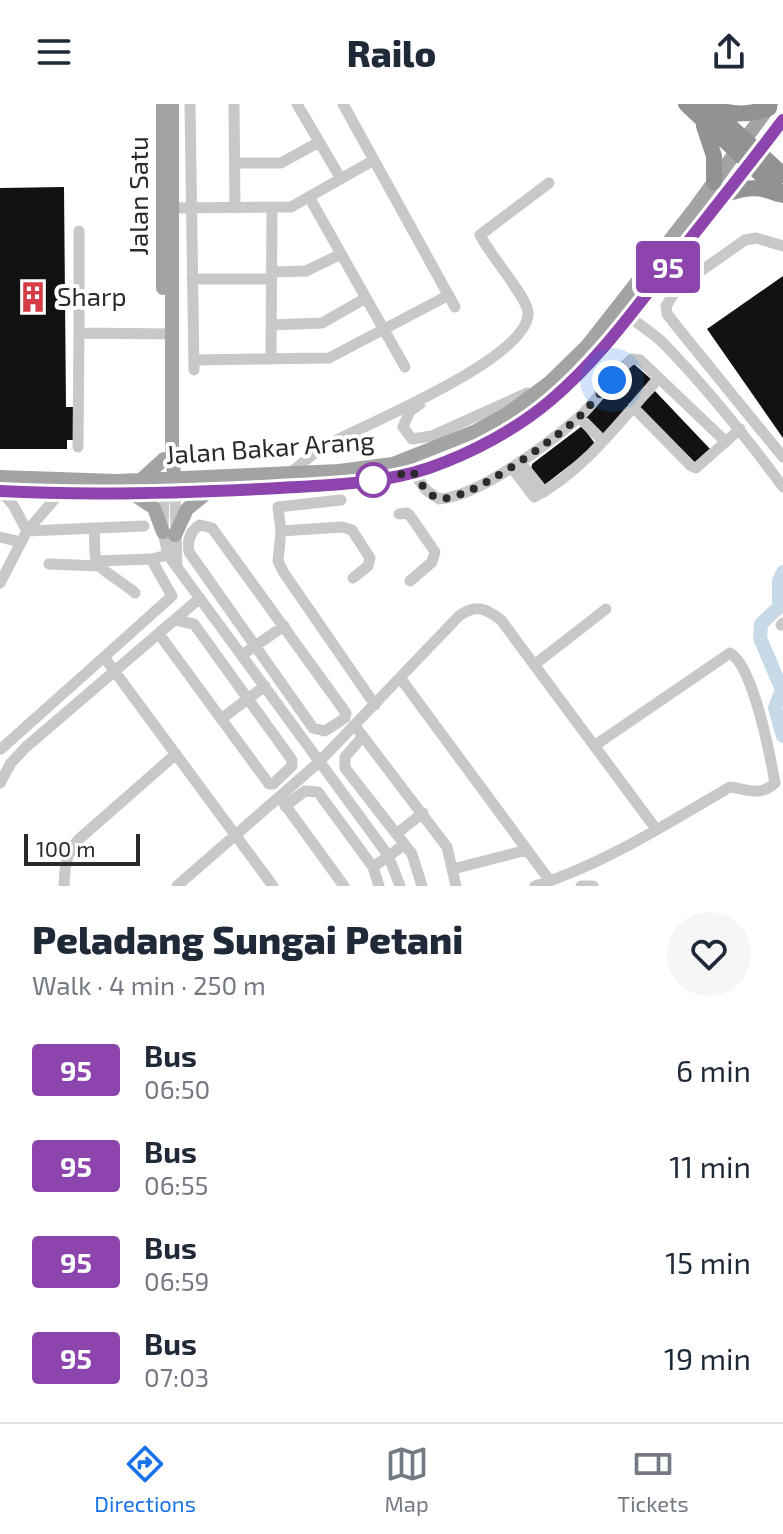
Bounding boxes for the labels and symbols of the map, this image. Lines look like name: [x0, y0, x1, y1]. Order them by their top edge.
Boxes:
street label: Jalan Satu: [122, 136, 153, 256]
line badge: 95: [632, 241, 704, 293]
building icon: Sharp: [16, 280, 50, 314]
place label: Sharp: [57, 280, 126, 311]
your location: [592, 360, 632, 400]
street label: Jalan Bakar Arang: [164, 424, 375, 469]
unlabelled marker: [356, 463, 390, 497]
scale bar: [24, 830, 140, 866]

